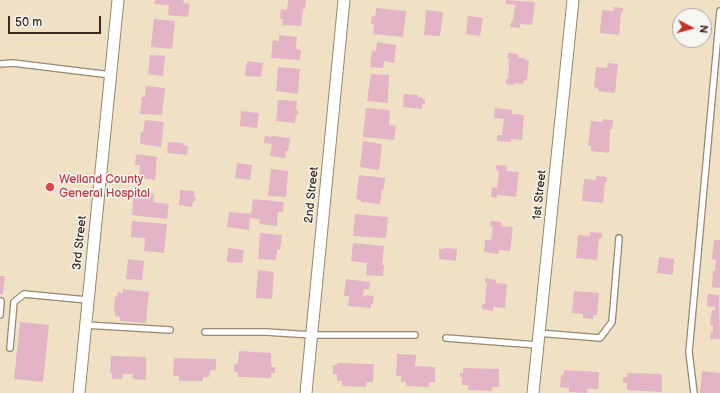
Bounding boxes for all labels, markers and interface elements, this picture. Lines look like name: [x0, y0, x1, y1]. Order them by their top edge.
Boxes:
scale bar: [10, 8, 103, 34]
north arrow: [672, 8, 712, 48]
text: 50 m: [15, 15, 42, 30]
text: N: [697, 24, 710, 34]
street label: 2nd Street: [302, 166, 322, 224]
street label: 1st Street: [530, 169, 550, 221]
place label: Welland County General Hospital: [59, 173, 150, 201]
marker: Welland County General Hospital: [44, 181, 56, 193]
street label: 3rd Street: [70, 215, 90, 271]

